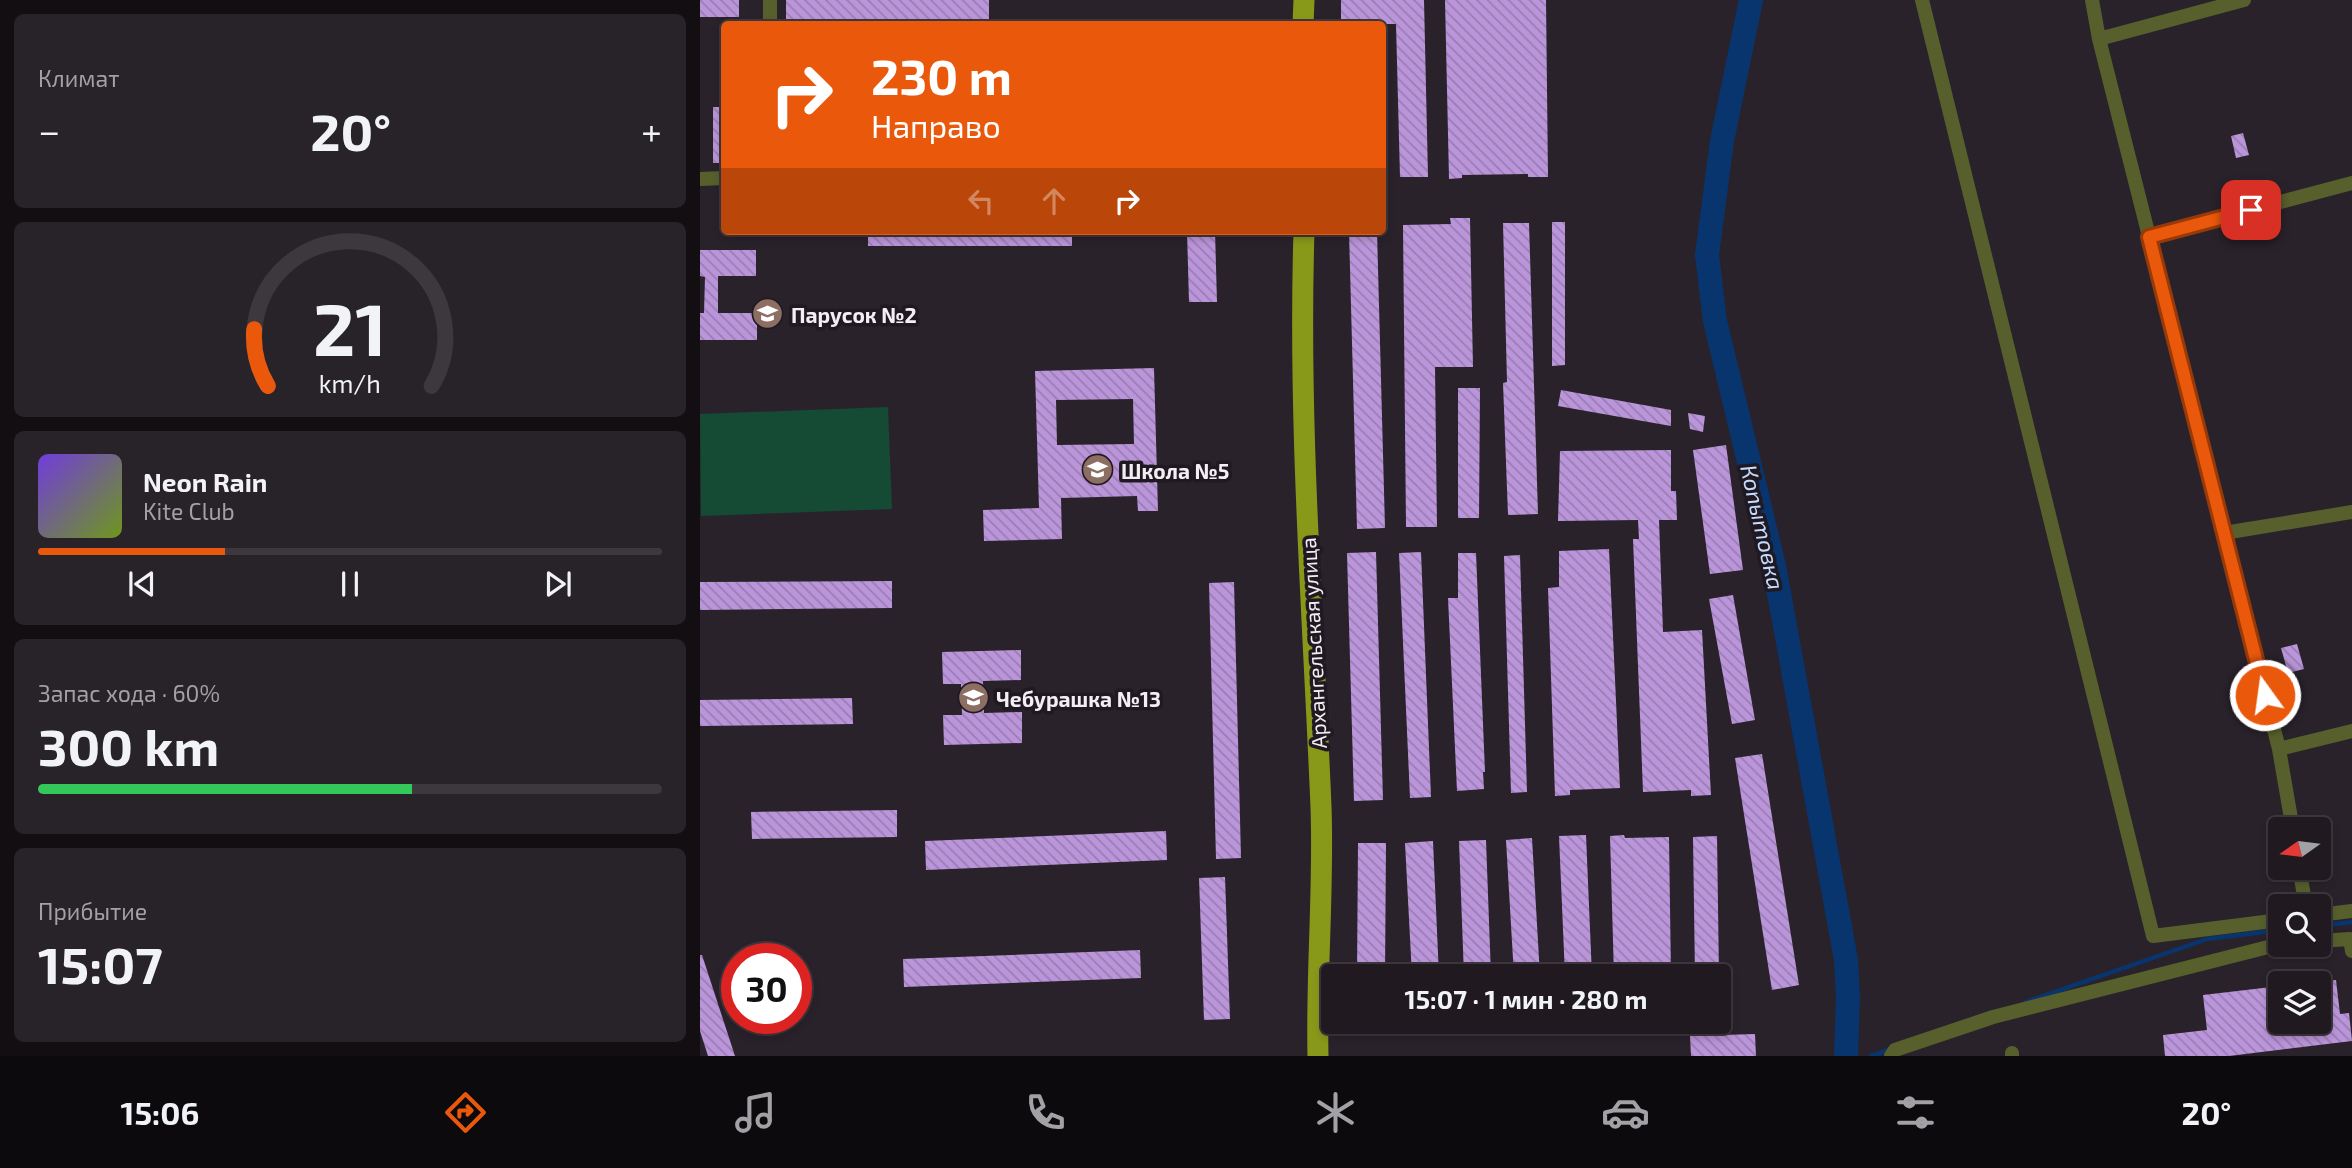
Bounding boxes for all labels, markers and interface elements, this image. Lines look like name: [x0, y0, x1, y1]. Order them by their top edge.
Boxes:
text: 230 m: [871, 46, 1012, 105]
icon: right: [756, 49, 847, 140]
text: Климат: [38, 64, 119, 92]
text: 20°: [310, 99, 391, 161]
text: Направо: [871, 106, 1001, 144]
text: −: [38, 107, 60, 153]
text: +: [641, 107, 662, 153]
pin: [2221, 180, 2281, 240]
icon: left: [962, 182, 1000, 220]
icon: ahead: [1035, 182, 1073, 220]
icon: right: [1108, 182, 1146, 220]
icon: arrive: [2232, 191, 2270, 229]
text: 21: [313, 283, 387, 371]
school or university icon: Парусок №2: [751, 297, 785, 331]
place label: Парусок №2: [791, 302, 917, 327]
text: km/h: [319, 367, 381, 397]
school or university icon: Школа №5: [1081, 453, 1115, 487]
place label: Школа №5: [1121, 458, 1229, 483]
water label: Копытовка: [1735, 462, 1791, 592]
text: Neon Rain: [143, 466, 267, 497]
text: Kite Club: [143, 497, 235, 525]
street label: Архангельская улица: [1295, 537, 1332, 749]
icon: previous: [123, 565, 161, 603]
icon: pause: [331, 565, 369, 603]
icon: next: [539, 565, 577, 603]
position arrow: [2228, 658, 2302, 732]
text: Запас хода · 60%: [38, 679, 220, 707]
school or university icon: Чебурашка №13: [956, 681, 990, 715]
place label: Чебурашка №13: [996, 686, 1161, 711]
text: 300 km: [38, 714, 219, 776]
north arrow: [2268, 817, 2331, 880]
map controls: [2268, 817, 2331, 1034]
button: search: [2268, 894, 2331, 957]
text: Прибытие: [38, 897, 147, 925]
text: 15:07: [38, 932, 163, 994]
speed limit sign: 30: [721, 943, 812, 1034]
button: layers: [2268, 971, 2331, 1034]
text: 15:07 · 1 мин · 280 m: [1405, 983, 1648, 1014]
icon: directions: [441, 1088, 490, 1137]
icon: music: [731, 1088, 780, 1137]
icon: phone: [1021, 1088, 1070, 1137]
icon: climate: [1311, 1088, 1360, 1137]
icon: car: [1601, 1088, 1650, 1137]
icon: filters: [1891, 1088, 1940, 1137]
text: 15:06: [121, 1093, 199, 1131]
text: 20°: [2182, 1093, 2231, 1131]

